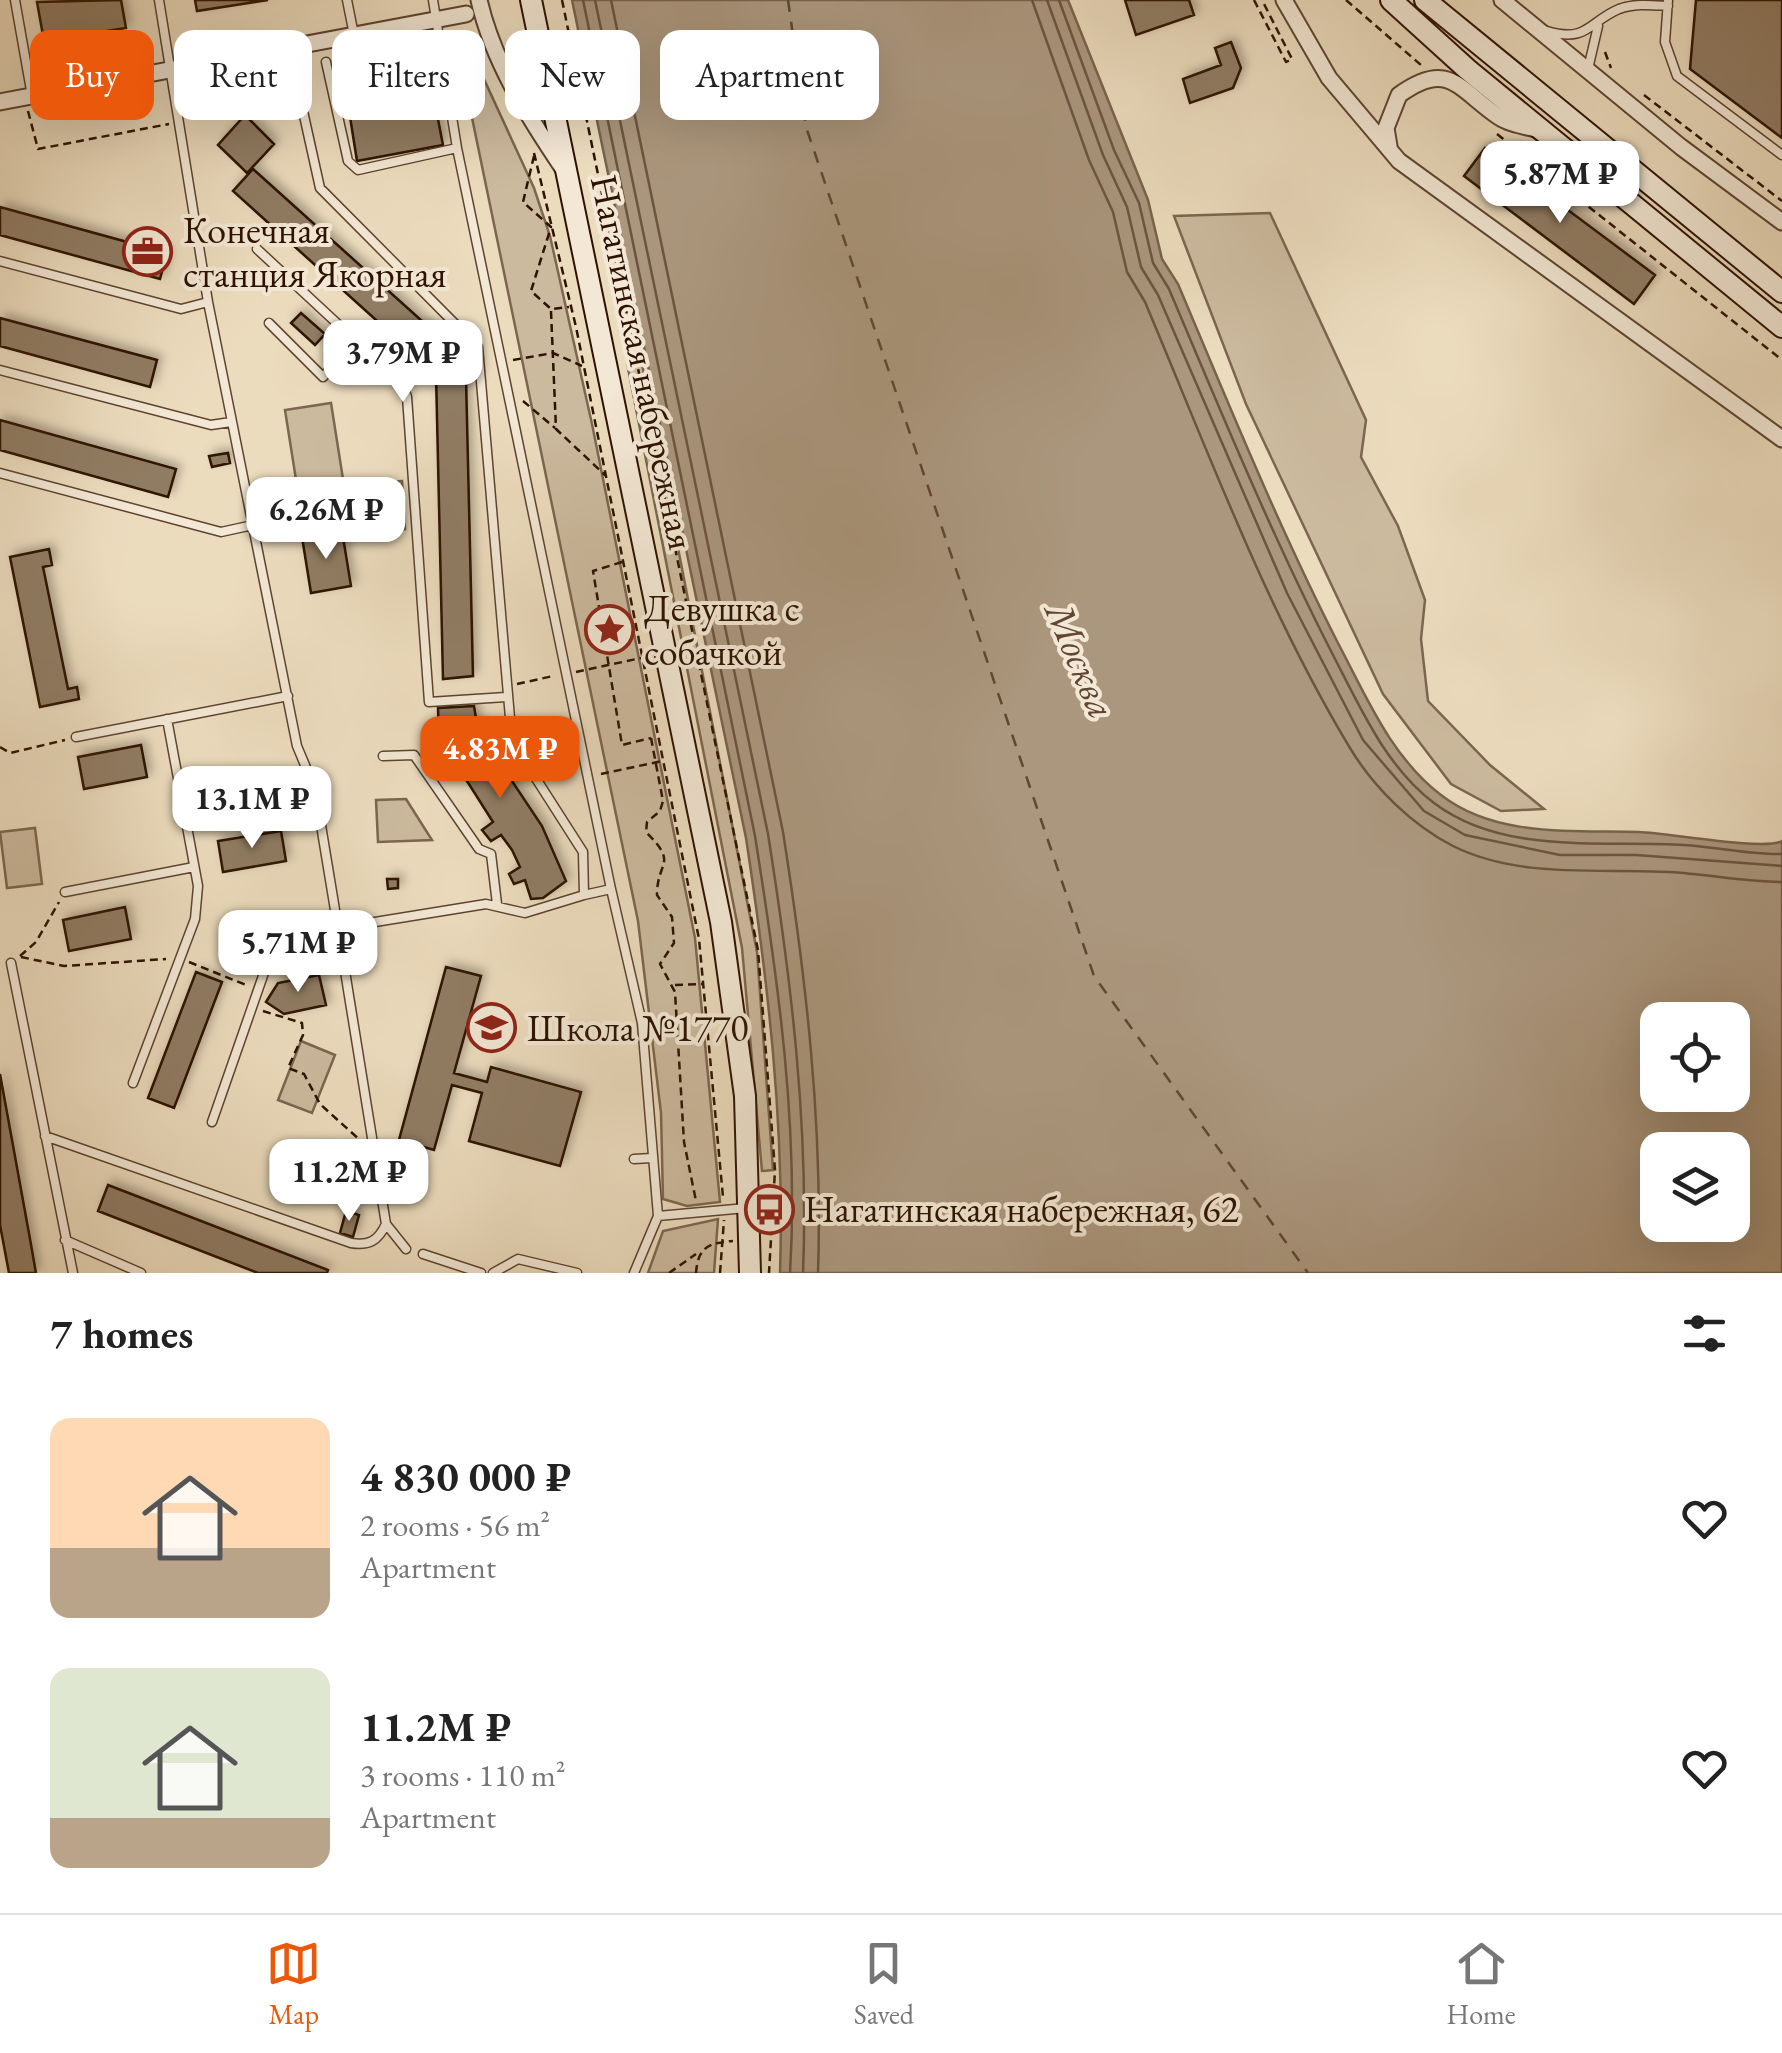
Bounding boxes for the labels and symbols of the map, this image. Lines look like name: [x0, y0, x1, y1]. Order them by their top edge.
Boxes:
pin: 5.87M ₽: [1468, 141, 1652, 226]
street label: Нагатинская набережная: [580, 170, 707, 554]
place label: Конечная станция Якорная: [183, 205, 447, 298]
office icon: Конечная станция Якорная: [122, 226, 174, 278]
pin: 3.79M ₽: [311, 320, 495, 405]
pin: 6.26M ₽: [234, 477, 418, 562]
place label: Девушка с собачкой: [644, 583, 800, 676]
water label: Москва: [1033, 592, 1129, 726]
place icon: Девушка с собачкой: [583, 604, 635, 656]
pin: 4.83M ₽: [408, 716, 592, 801]
pin: 13.1M ₽: [160, 766, 344, 851]
pin: 5.71M ₽: [206, 910, 390, 995]
school or university icon: Школа №1770: [466, 1002, 518, 1054]
place label: Школа №1770: [527, 1003, 749, 1052]
pin: 11.2M ₽: [257, 1139, 441, 1224]
bus stop icon: Нагатинская набережная, 62: [743, 1183, 795, 1235]
place label: Нагатинская набережная, 62: [804, 1184, 1239, 1233]

